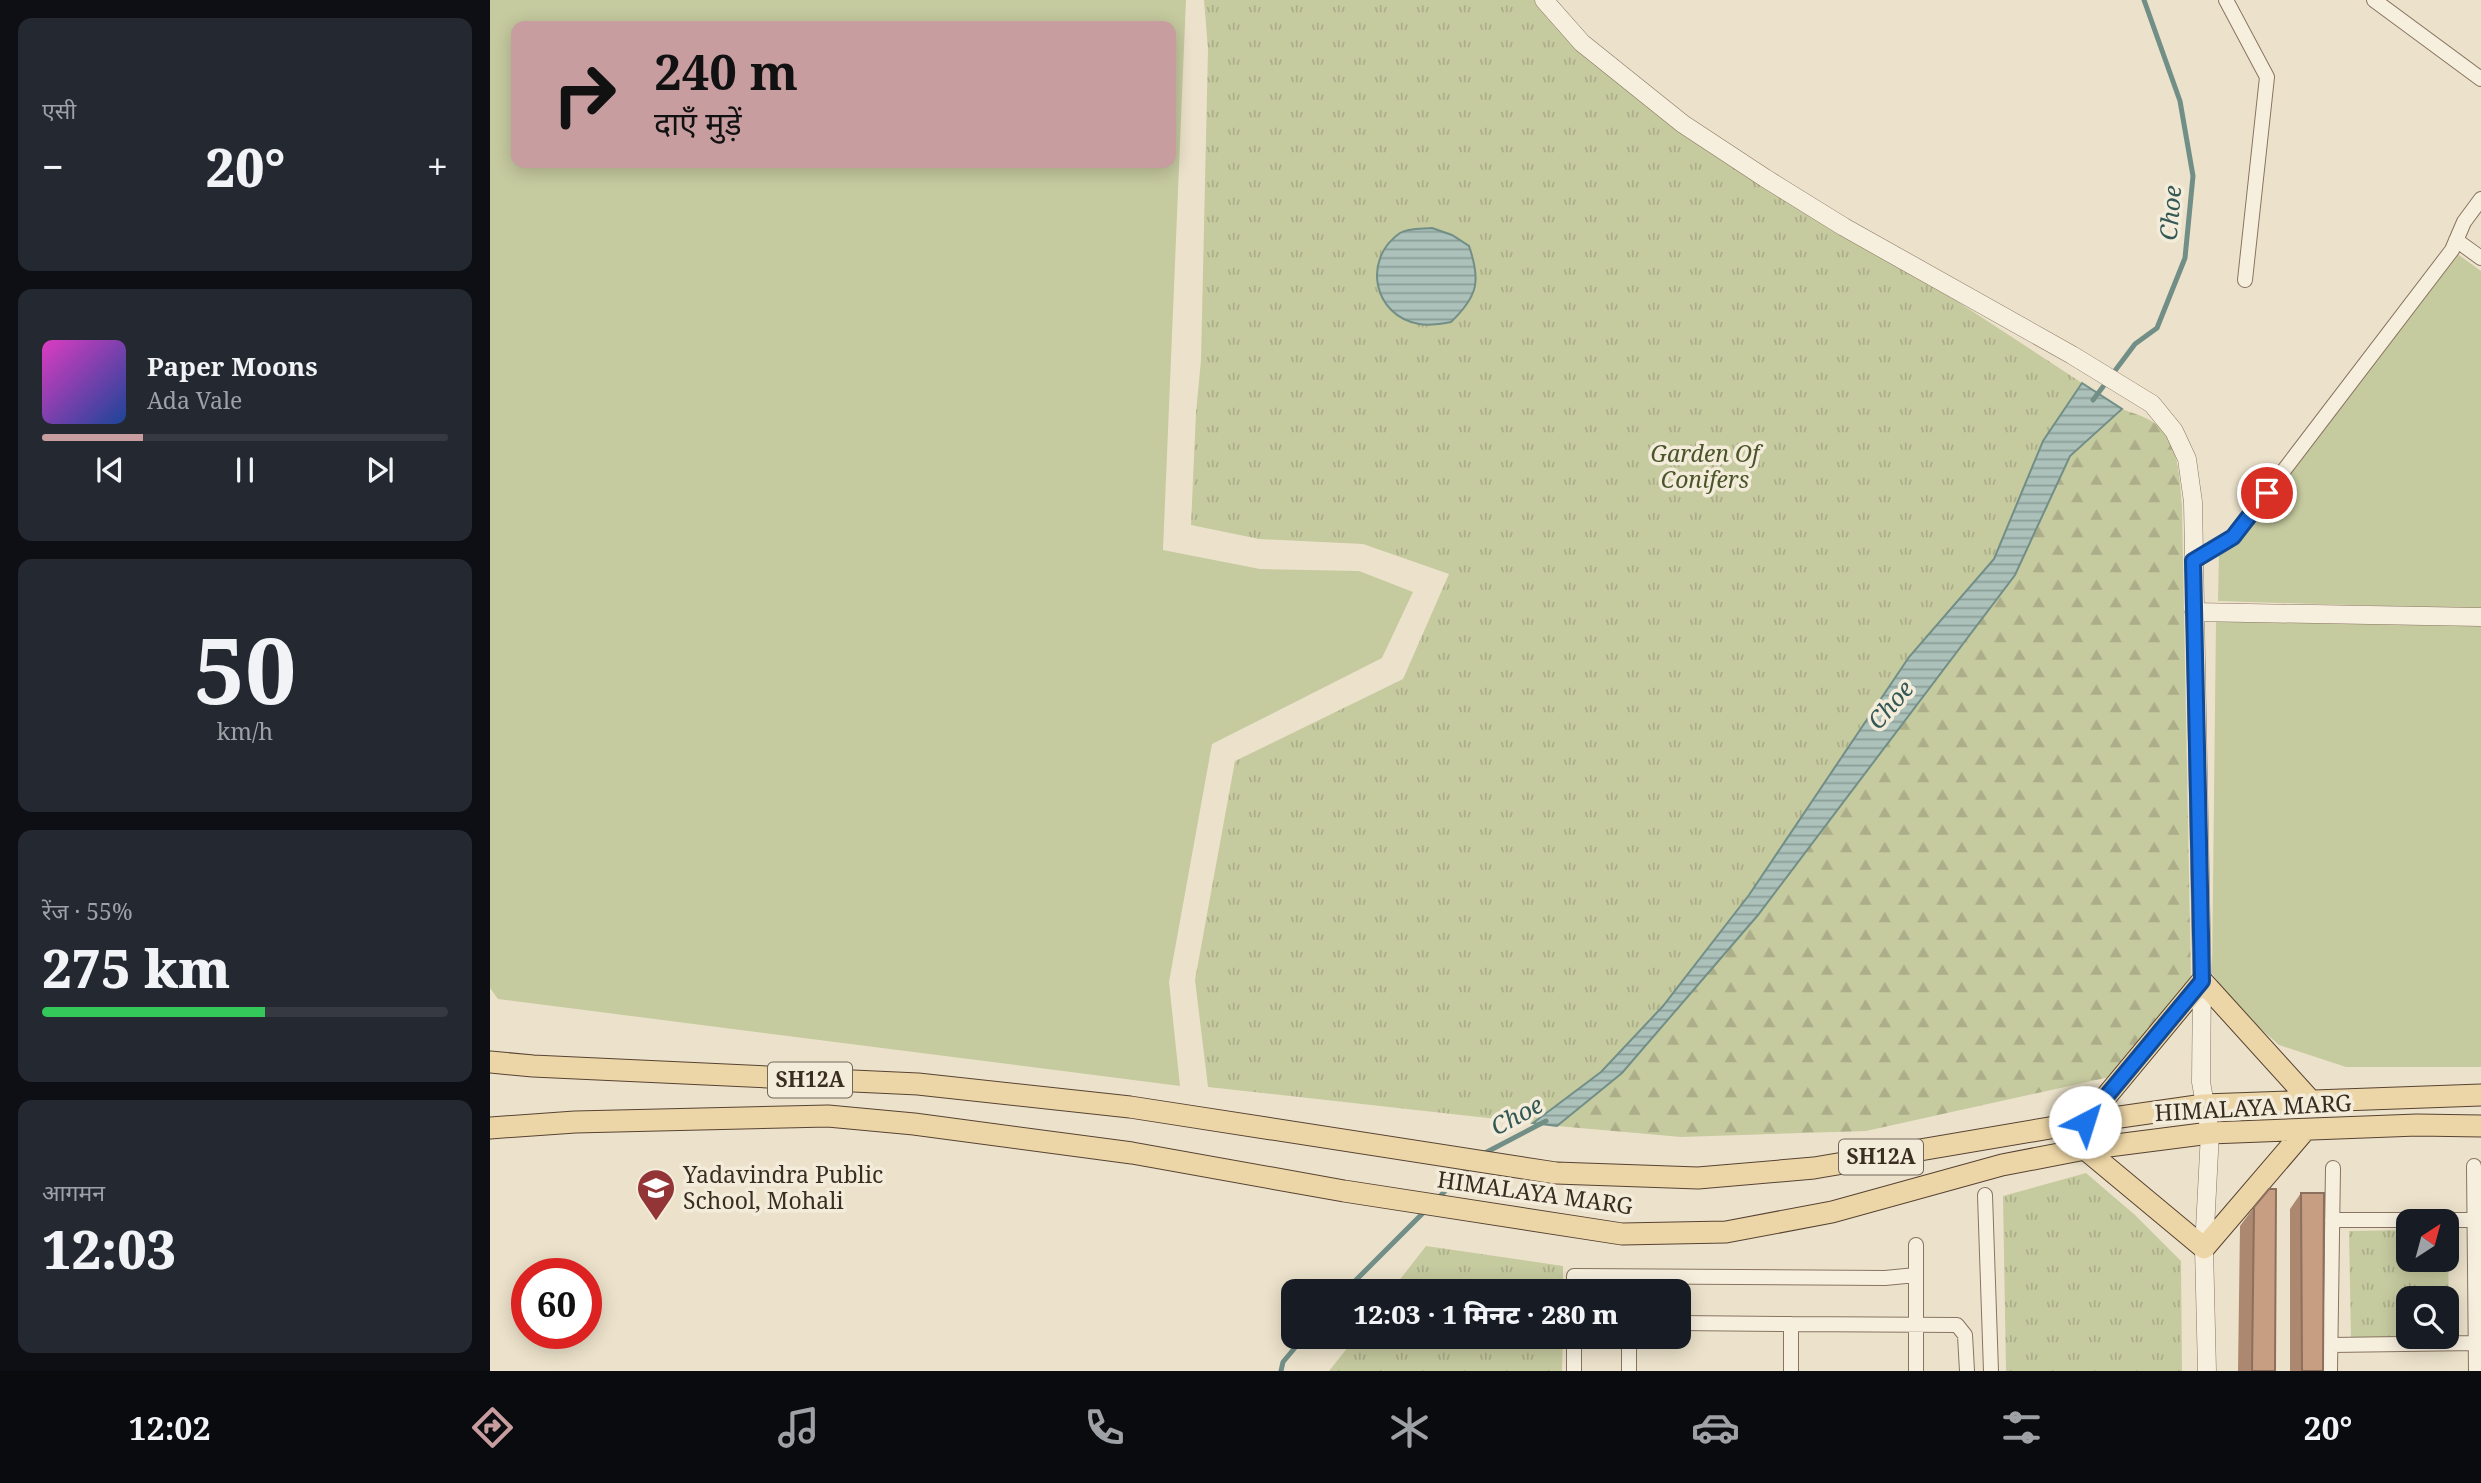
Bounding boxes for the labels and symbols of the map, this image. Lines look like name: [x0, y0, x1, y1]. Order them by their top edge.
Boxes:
water label: Choe: [2151, 184, 2188, 242]
park label: Garden Of Conifers: [1651, 437, 1764, 495]
pin: [2237, 463, 2297, 523]
water label: Choe: [1859, 672, 1920, 736]
road number: SH12A: [768, 1062, 852, 1098]
position arrow: [2048, 1085, 2122, 1159]
street label: HIMALAYA MARG: [2154, 1086, 2352, 1128]
water label: Choe: [1484, 1087, 1548, 1142]
road number: SH12A: [1839, 1140, 1923, 1174]
place label: Yadavindra Public School, Mohali: [682, 1158, 883, 1216]
street label: HIMALAYA MARG: [1435, 1162, 1635, 1222]
school or university icon: Yadavindra Public School, Mohali: [635, 1167, 677, 1222]
north arrow: [2396, 1209, 2459, 1272]
speed limit sign: 60: [511, 1258, 602, 1349]

